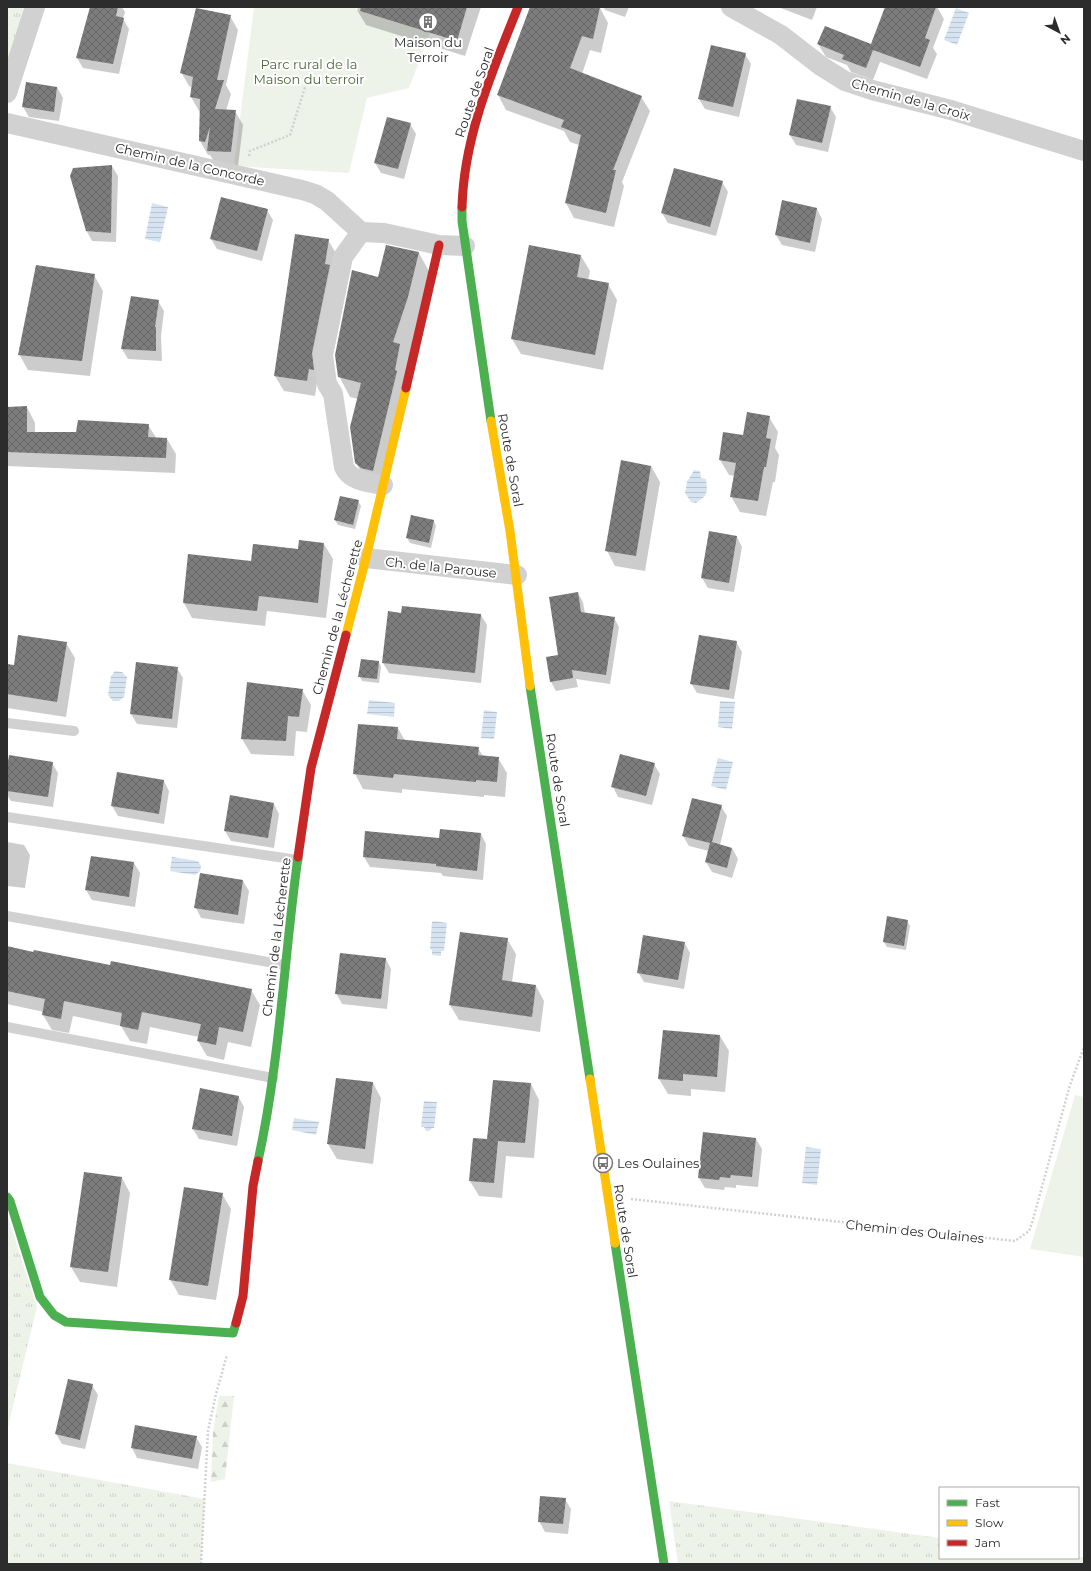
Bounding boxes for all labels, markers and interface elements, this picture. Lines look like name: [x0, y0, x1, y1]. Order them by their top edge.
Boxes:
building icon: Maison du Terroir: [417, 11, 439, 33]
north arrow: [1039, 12, 1079, 52]
text: N: [1058, 31, 1074, 48]
place label: Maison du Terroir: [394, 34, 462, 65]
street label: Route de Soral: [451, 45, 497, 139]
park label: Parc rural de la Maison du terroir: [253, 56, 365, 87]
street label: Chemin de la Croix: [850, 74, 972, 124]
street label: Chemin de la Concorde: [114, 139, 266, 189]
street label: Route de Soral: [495, 412, 527, 508]
street label: Chemin de la Lécherette: [309, 537, 365, 696]
street label: Ch. de la Parouse: [385, 553, 498, 581]
street label: Route de Soral: [543, 732, 573, 828]
street label: Chemin de la Lécherette: [258, 856, 294, 1017]
bus stop icon: Les Oulaines: [592, 1152, 614, 1174]
place label: Les Oulaines: [617, 1155, 699, 1171]
street label: Route de Soral: [611, 1183, 641, 1279]
street label: Chemin des Oulaines: [845, 1216, 985, 1246]
legend: [939, 1487, 1079, 1559]
text: Fast: [975, 1495, 1000, 1510]
text: Slow: [975, 1515, 1004, 1530]
text: Jam: [974, 1535, 1001, 1550]

